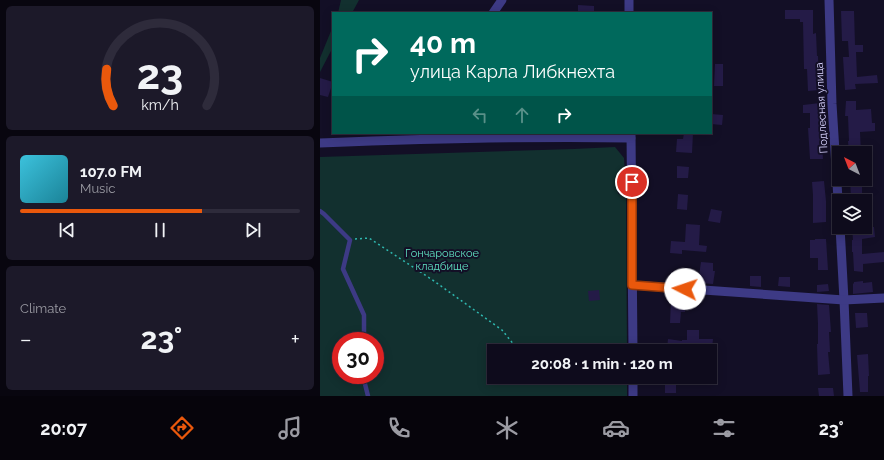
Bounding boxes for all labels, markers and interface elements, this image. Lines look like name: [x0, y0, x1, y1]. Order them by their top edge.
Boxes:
text: 40 m: [410, 27, 476, 60]
icon: right: [344, 28, 396, 80]
text: 23: [137, 50, 183, 99]
text: улица Карла Либкнехта: [410, 61, 615, 82]
street label: Подлесная улица: [813, 62, 830, 154]
text: km/h: [141, 97, 179, 113]
icon: left: [469, 104, 491, 126]
icon: ahead: [511, 104, 533, 126]
icon: right: [553, 104, 575, 126]
north arrow: [832, 146, 872, 186]
map controls: [832, 146, 872, 234]
text: 107.0 FM: [80, 163, 142, 181]
pin: [615, 165, 649, 199]
icon: arrive: [621, 171, 643, 193]
text: Music: [80, 181, 115, 196]
button: layers: [832, 194, 872, 234]
icon: previous: [56, 219, 78, 241]
icon: pause: [149, 219, 171, 241]
icon: next: [242, 219, 264, 241]
park label: Гончаровское кладбище: [405, 247, 480, 273]
position arrow: [664, 268, 706, 310]
text: Climate: [20, 301, 66, 316]
text: 23°: [140, 321, 182, 356]
text: −: [20, 326, 32, 352]
text: +: [291, 326, 300, 352]
speed limit sign: 30: [332, 332, 384, 384]
text: 20:08 · 1 min · 120 m: [531, 355, 673, 373]
icon: directions: [168, 414, 196, 442]
icon: music: [276, 414, 304, 442]
icon: phone: [385, 414, 413, 442]
icon: climate: [493, 414, 521, 442]
icon: car: [602, 414, 630, 442]
icon: filters: [710, 414, 738, 442]
text: 20:07: [40, 418, 87, 439]
text: 23°: [819, 418, 844, 439]

